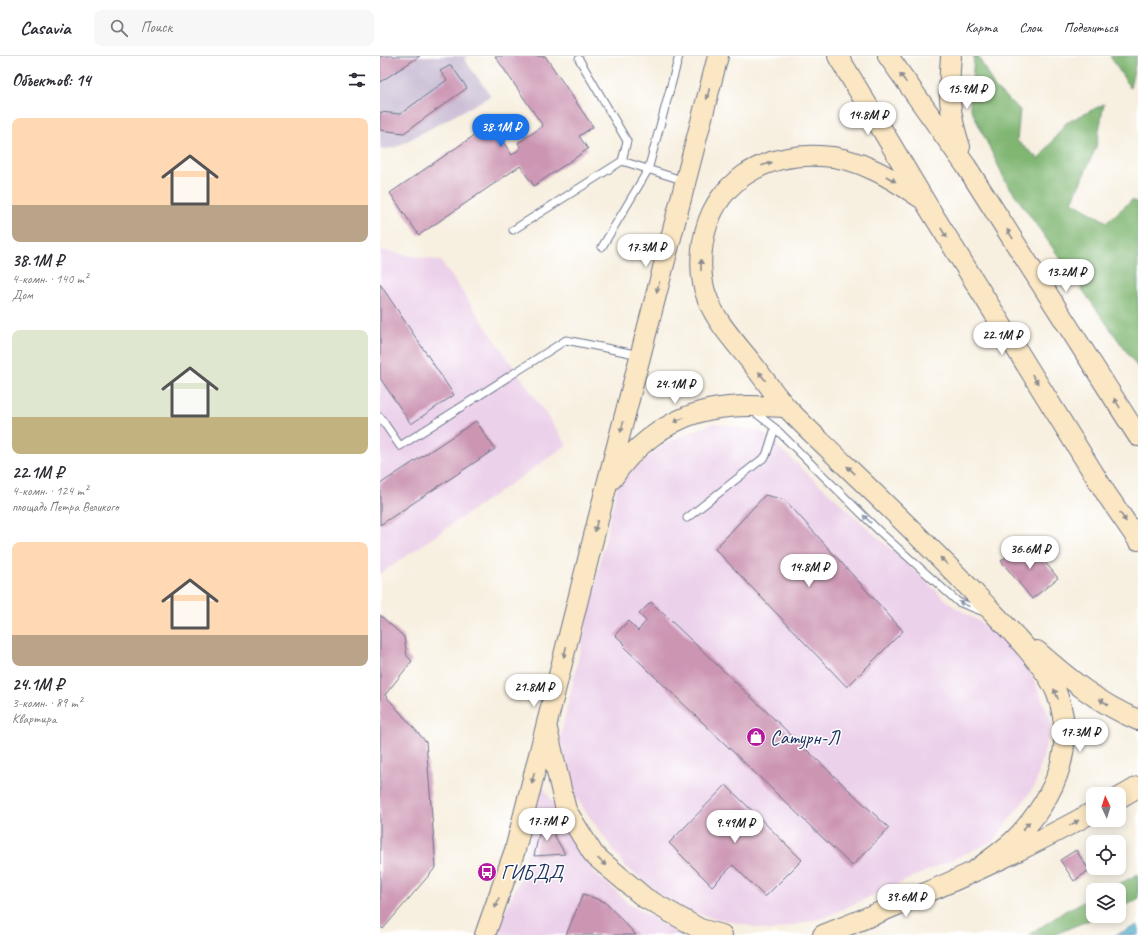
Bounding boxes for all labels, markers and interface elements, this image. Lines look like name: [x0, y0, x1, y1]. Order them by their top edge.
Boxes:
search box: [94, 10, 374, 46]
text: Casavia: [20, 16, 70, 40]
icon: search: [108, 17, 130, 39]
text: Поиск: [140, 18, 172, 37]
text: Карта: [965, 19, 997, 36]
text: Слои: [1019, 19, 1042, 36]
text: Поделиться: [1064, 19, 1118, 36]
icon: filters: [346, 69, 368, 91]
text: Объектов: 14: [12, 70, 91, 91]
one-way arrow: [899, 72, 907, 83]
pin: 15.9M ₽: [930, 76, 1004, 110]
text: 15.9M ₽: [947, 81, 987, 97]
one-way arrow: [705, 88, 711, 100]
pin: 14.8M ₽: [831, 102, 905, 136]
text: 14.8M ₽: [848, 107, 888, 123]
pin: 38.1M ₽: [464, 114, 538, 148]
text: 38.1M ₽: [481, 119, 521, 135]
icon: home: [154, 144, 226, 216]
one-way arrow: [761, 161, 773, 167]
one-way arrow: [885, 175, 897, 182]
one-way arrow: [941, 227, 948, 239]
one-way arrow: [1006, 229, 1014, 239]
pin: 17.3M ₽: [609, 234, 683, 268]
text: 17.3M ₽: [626, 239, 666, 255]
text: 38.1M ₽: [12, 250, 64, 271]
one-way arrow: [698, 258, 704, 271]
pin: 13.2M ₽: [1029, 259, 1103, 293]
text: 13.2M ₽: [1046, 264, 1086, 280]
text: 4-комн. · 140 m²: [12, 271, 88, 287]
one-way arrow: [655, 282, 661, 294]
text: Дом: [12, 287, 33, 303]
pin: 22.1M ₽: [965, 322, 1039, 356]
text: 22.1M ₽: [982, 327, 1022, 343]
icon: home: [154, 356, 226, 428]
pin: 24.1M ₽: [638, 371, 712, 405]
one-way arrow: [758, 371, 766, 382]
one-way arrow: [1031, 374, 1039, 384]
text: 24.1M ₽: [655, 376, 695, 392]
one-way arrow: [1113, 398, 1121, 408]
one-way arrow: [673, 418, 685, 424]
one-way arrow: [619, 421, 625, 433]
text: 22.1M ₽: [12, 462, 64, 483]
one-way arrow: [846, 466, 856, 475]
text: 4-комн. · 124 m²: [12, 483, 88, 499]
text: площадь Петра Великого: [12, 499, 119, 515]
one-way arrow: [1119, 512, 1127, 523]
one-way arrow: [862, 514, 872, 524]
one-way arrow: [593, 520, 599, 532]
pin: 36.6M ₽: [993, 536, 1067, 570]
text: 36.6M ₽: [1010, 541, 1050, 557]
pin: 14.8M ₽: [772, 554, 846, 588]
one-way arrow: [939, 556, 949, 566]
text: 14.8M ₽: [789, 559, 829, 575]
icon: home: [154, 568, 226, 640]
one-way arrow: [959, 601, 970, 607]
one-way arrow: [562, 646, 568, 658]
text: 24.1M ₽: [12, 674, 64, 695]
pin: 21.8M ₽: [497, 674, 571, 708]
text: 21.8M ₽: [514, 679, 554, 695]
one-way arrow: [1052, 688, 1059, 700]
text: 3-комн. · 89 m²: [12, 695, 82, 711]
one-way arrow: [1098, 698, 1109, 706]
text: Квартира: [12, 711, 56, 727]
pin: 17.3M ₽: [1043, 719, 1117, 753]
text: 17.3M ₽: [1060, 724, 1100, 740]
place label: Сатурн-Л: [770, 725, 841, 750]
shop icon: Сатурн-Л: [745, 726, 767, 748]
one-way arrow: [530, 772, 536, 784]
north arrow: [1086, 787, 1126, 827]
map controls: [1086, 787, 1126, 923]
pin: 17.7M ₽: [510, 808, 584, 842]
pin: 9.49M ₽: [698, 810, 772, 844]
text: 17.7M ₽: [527, 813, 567, 829]
text: 9.49M ₽: [715, 815, 755, 831]
one-way arrow: [1068, 819, 1080, 826]
one-way arrow: [1021, 821, 1030, 832]
button: locate: [1086, 835, 1126, 875]
one-way arrow: [598, 857, 607, 866]
place label: ГИБДД: [501, 860, 564, 885]
bus stop icon: ГИБДД: [476, 861, 498, 883]
button: layers: [1086, 883, 1126, 923]
pin: 39.6M ₽: [869, 884, 943, 918]
text: 39.6M ₽: [886, 889, 926, 905]
one-way arrow: [494, 897, 500, 909]

